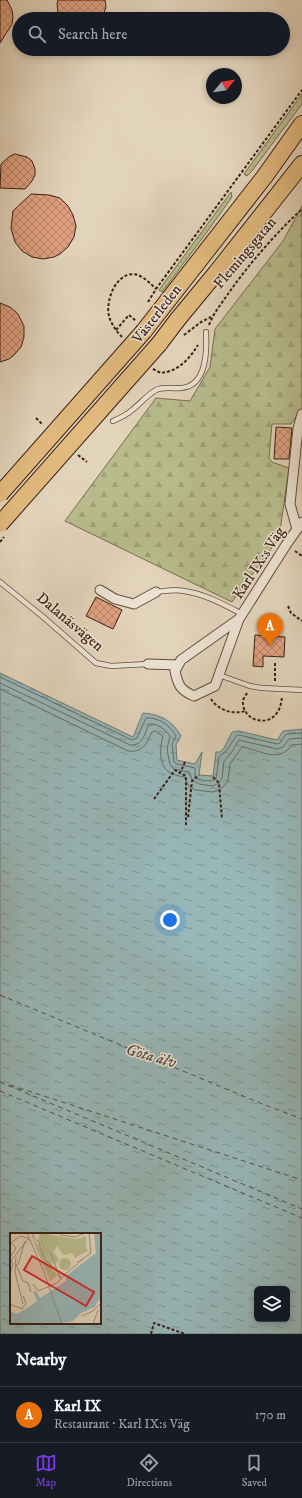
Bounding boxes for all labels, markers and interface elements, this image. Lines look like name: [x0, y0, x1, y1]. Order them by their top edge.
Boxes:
search box: [12, 12, 290, 56]
icon: search: [26, 23, 48, 45]
text: Search here: [58, 25, 127, 44]
north arrow: [206, 68, 242, 104]
street label: Flemingsgatan: [209, 213, 281, 293]
street label: Västerleden: [128, 281, 186, 348]
street label: Karl IX:s Väg: [229, 523, 290, 603]
street label: Dalanäsvägen: [32, 588, 108, 656]
pin: A: [257, 613, 283, 646]
your location: [160, 910, 180, 930]
water label: Göta älv: [124, 1039, 179, 1073]
inset map: [10, 1233, 101, 1324]
map controls: [254, 1286, 290, 1322]
button: layers: [254, 1286, 290, 1322]
text: Nearby: [16, 1349, 66, 1371]
text: Karl IX: [54, 1397, 101, 1416]
text: A: [25, 1407, 33, 1423]
text: 170 m: [255, 1407, 286, 1423]
text: Restaurant · Karl IX:s Väg: [54, 1416, 190, 1432]
tab: Map: [35, 1452, 57, 1490]
tab: Directions: [127, 1452, 172, 1490]
tab: Saved: [242, 1452, 267, 1490]

